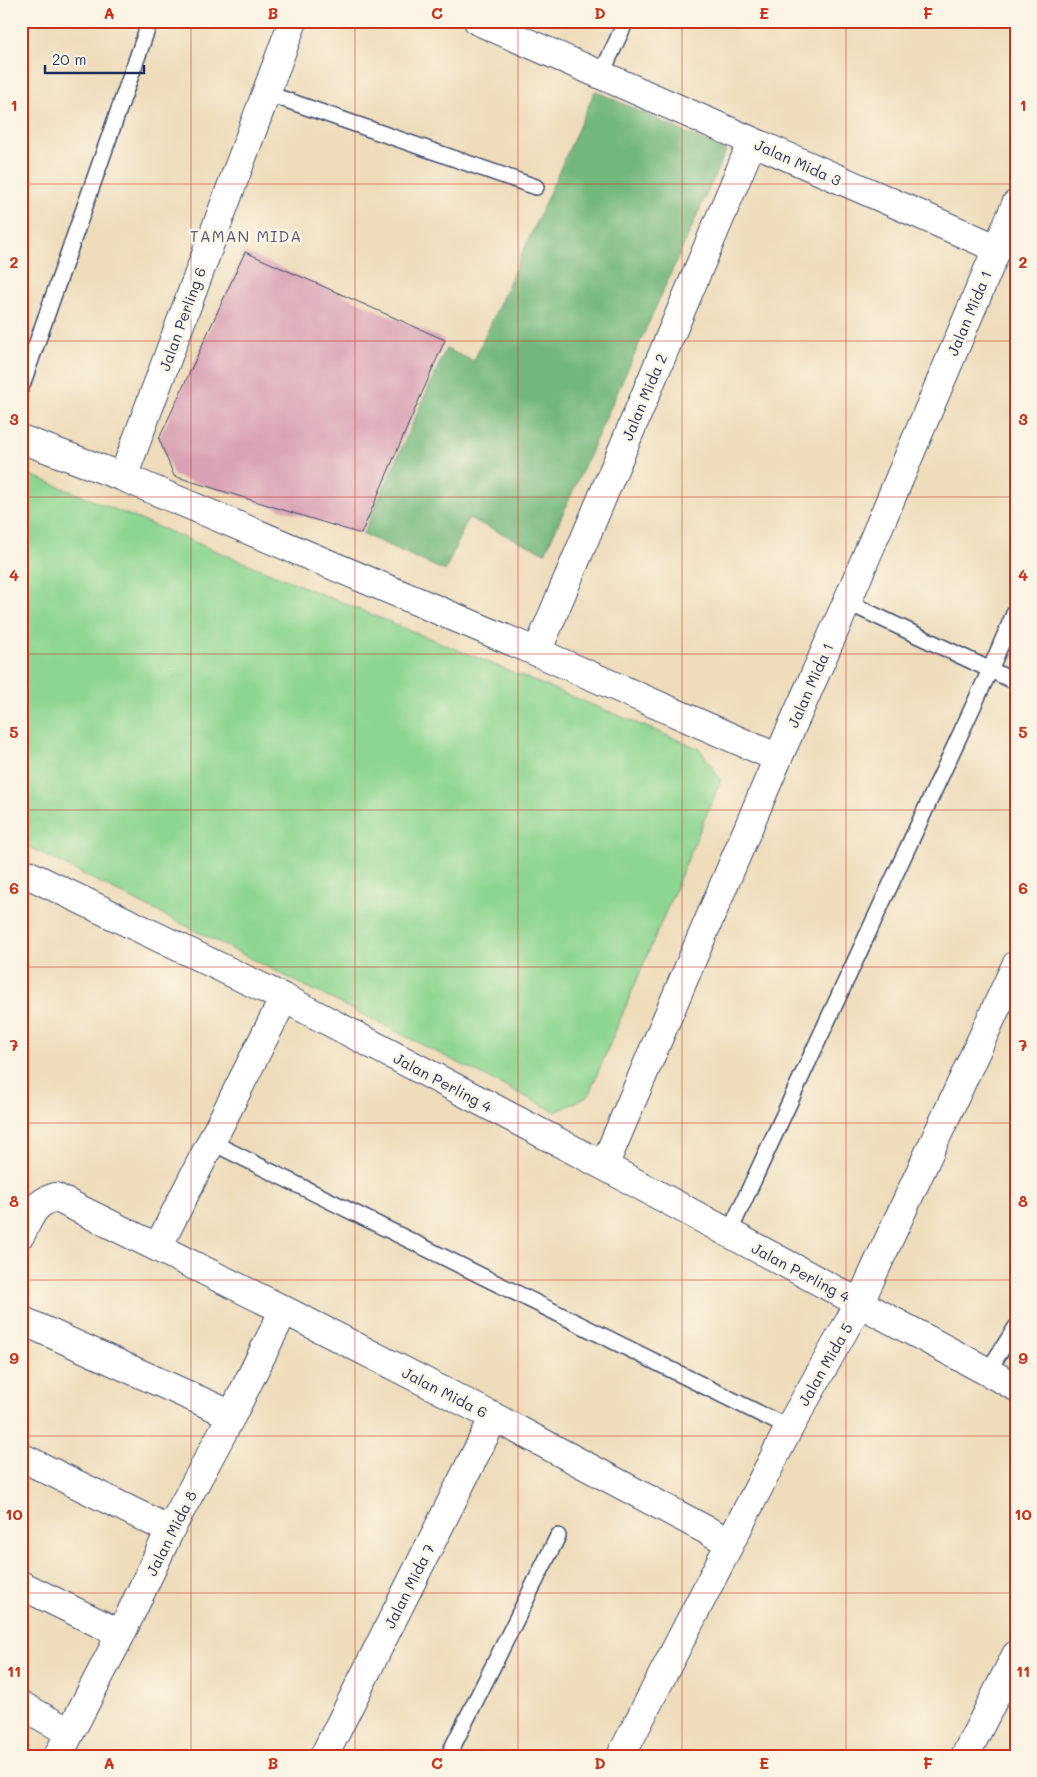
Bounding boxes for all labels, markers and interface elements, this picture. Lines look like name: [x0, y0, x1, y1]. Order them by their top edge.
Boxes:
text: A: [103, 2, 115, 23]
text: B: [268, 2, 278, 23]
text: C: [431, 2, 443, 23]
text: D: [594, 2, 606, 23]
text: E: [759, 2, 769, 23]
text: F: [923, 2, 933, 23]
scale bar: [45, 42, 144, 74]
text: 20 m: [52, 49, 86, 69]
text: 1: [10, 94, 18, 115]
text: 1: [1019, 94, 1027, 115]
street label: Jalan Mida 3: [752, 134, 845, 190]
district label: TAMAN MIDA: [190, 225, 302, 246]
text: 2: [10, 251, 19, 272]
text: 2: [1019, 251, 1028, 272]
street label: Jalan Perling 6: [154, 264, 210, 374]
street label: Jalan Mida 1: [942, 267, 996, 359]
street label: Jalan Mida 2: [617, 351, 671, 443]
text: 3: [9, 408, 19, 429]
text: 3: [1018, 408, 1028, 429]
text: 4: [9, 564, 19, 585]
text: 4: [1018, 564, 1028, 585]
street label: Jalan Mida 1: [782, 639, 838, 731]
text: 5: [9, 721, 19, 742]
text: 5: [1018, 721, 1028, 742]
text: 6: [9, 877, 19, 898]
text: 6: [1018, 877, 1028, 898]
text: 7: [10, 1034, 19, 1055]
text: 7: [1019, 1034, 1028, 1055]
street label: Jalan Perling 4: [390, 1048, 496, 1116]
text: 8: [9, 1190, 19, 1211]
text: 8: [1018, 1190, 1028, 1211]
street label: Jalan Perling 4: [748, 1238, 854, 1306]
street label: Jalan Mida 5: [793, 1319, 857, 1409]
text: 9: [9, 1347, 19, 1368]
text: 9: [1018, 1347, 1028, 1368]
street label: Jalan Mida 6: [399, 1362, 491, 1422]
street label: Jalan Mida 8: [141, 1487, 201, 1579]
text: 10: [5, 1503, 23, 1524]
text: 10: [1014, 1503, 1032, 1524]
street label: Jalan Mida 7: [379, 1540, 439, 1632]
text: 11: [7, 1660, 21, 1681]
text: 11: [1016, 1660, 1030, 1681]
text: A: [103, 1752, 115, 1773]
text: B: [268, 1752, 278, 1773]
text: C: [431, 1752, 443, 1773]
text: D: [594, 1752, 606, 1773]
text: E: [759, 1752, 769, 1773]
text: F: [923, 1752, 933, 1773]

